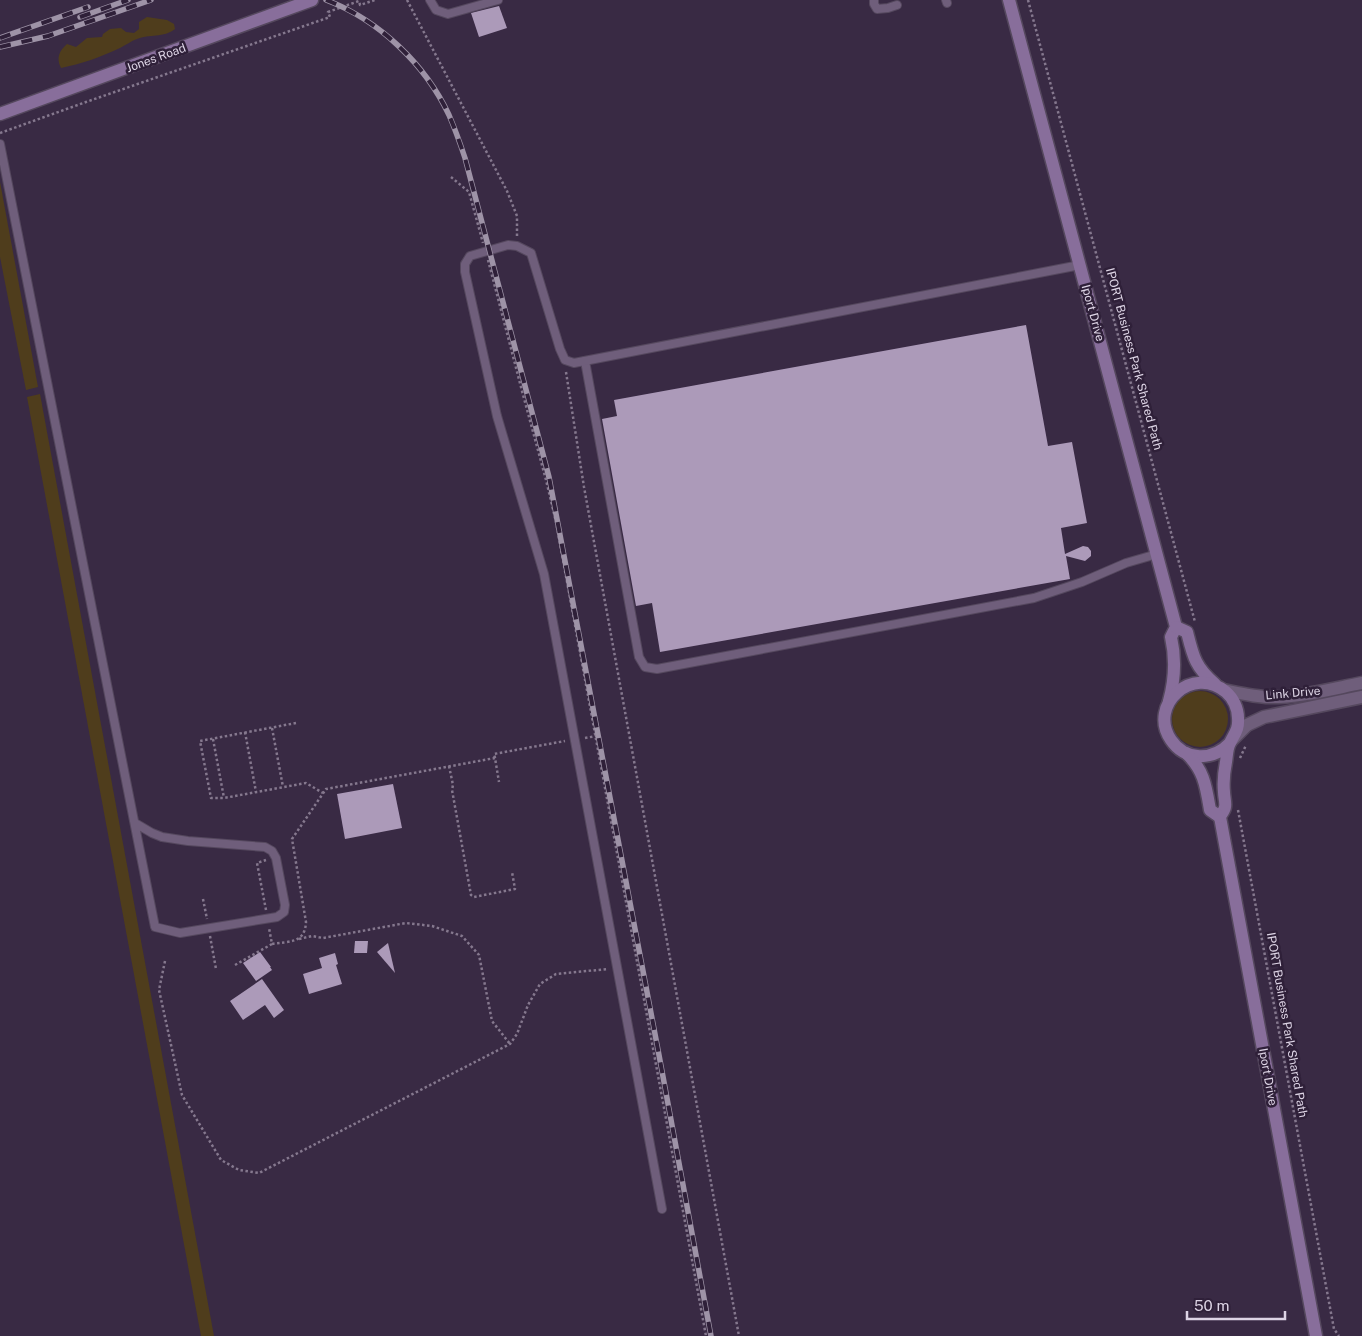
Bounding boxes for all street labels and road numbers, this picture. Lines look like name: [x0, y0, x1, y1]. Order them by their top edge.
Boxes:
street label: Jones Road: [124, 41, 188, 75]
street label: IPORT Business Park Shared Path: [1103, 266, 1165, 452]
street label: Iport Drive: [1079, 283, 1107, 343]
street label: Link Drive: [1265, 684, 1321, 702]
street label: IPORT Business Park Shared Path: [1264, 931, 1310, 1119]
street label: Iport Drive: [1256, 1047, 1280, 1107]

